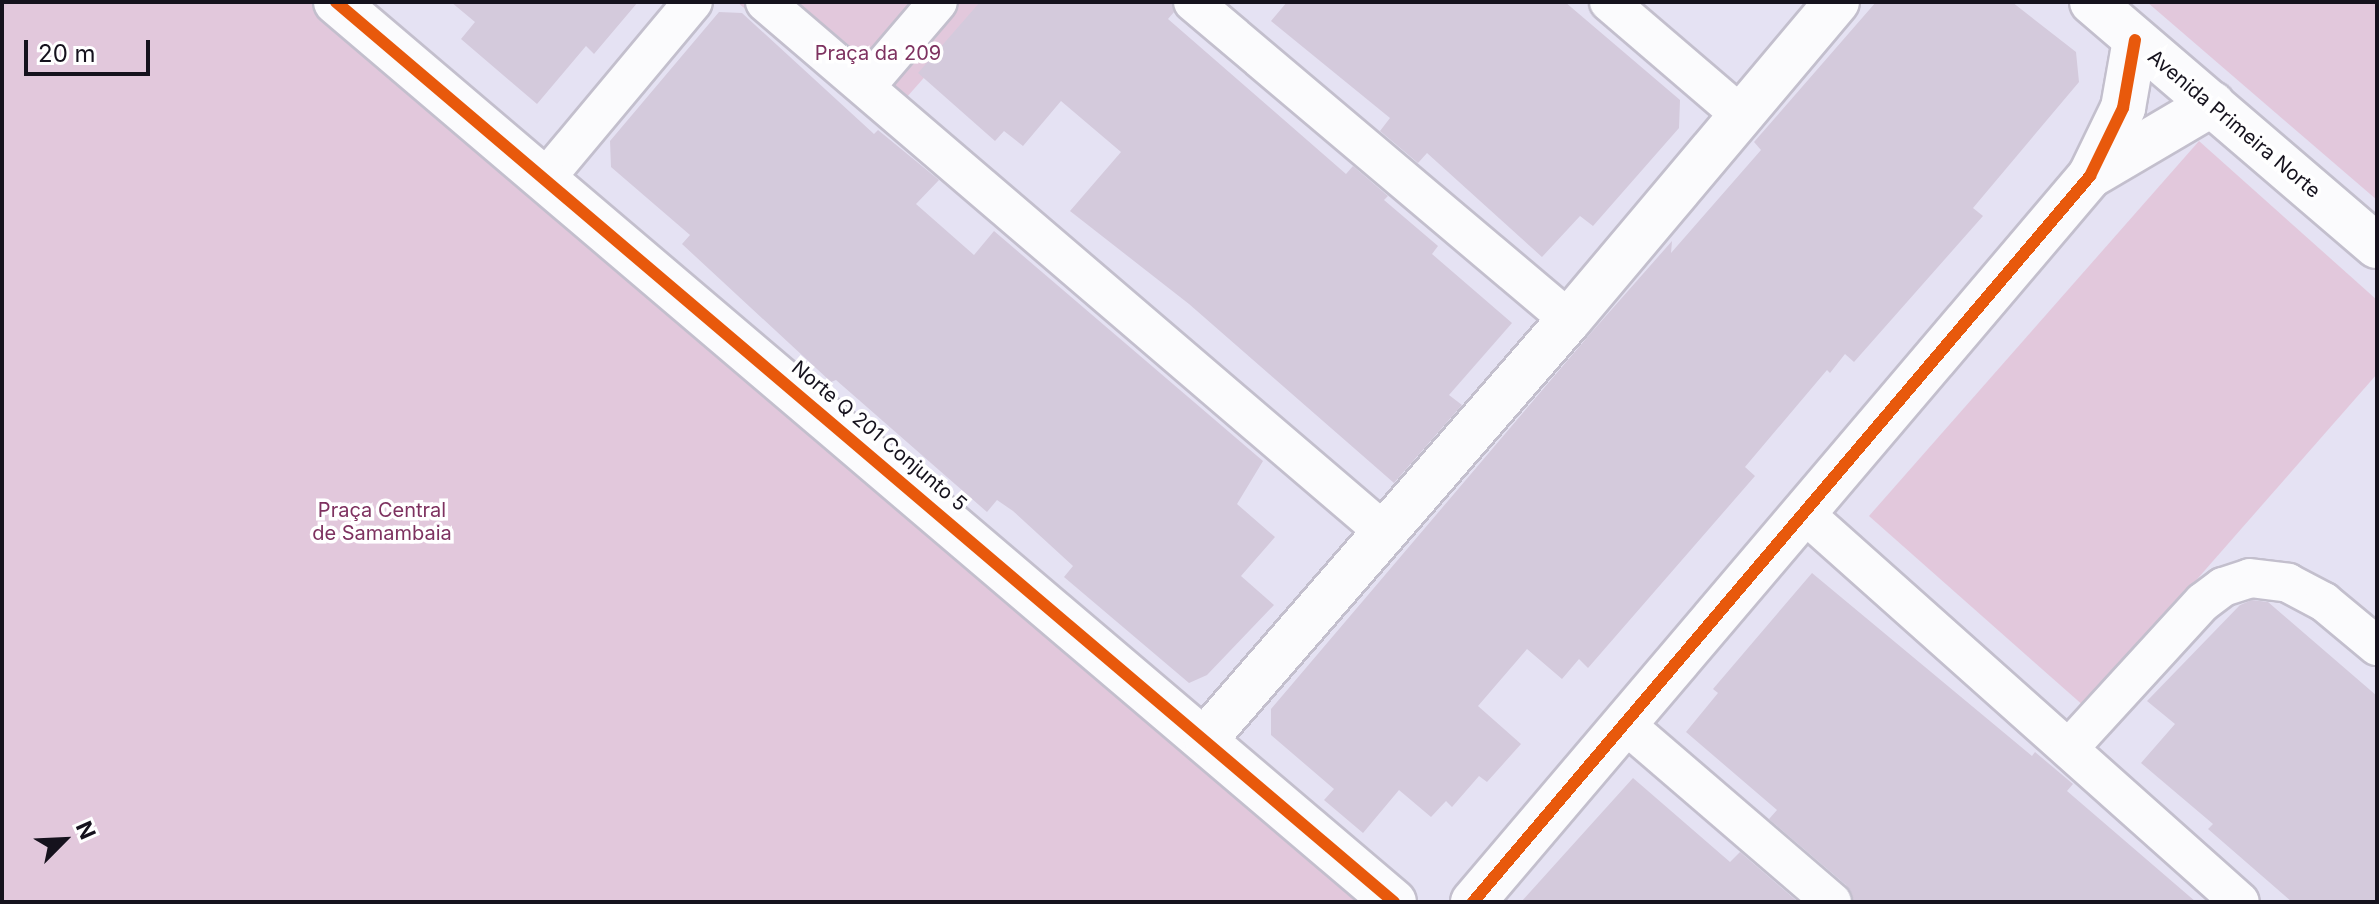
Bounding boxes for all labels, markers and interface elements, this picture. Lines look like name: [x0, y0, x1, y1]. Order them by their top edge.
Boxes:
scale bar: [28, 24, 154, 74]
text: 20 m: [38, 39, 96, 68]
park label: Praça da 209: [815, 41, 941, 65]
street label: Avenida Primeira Norte: [2143, 45, 2325, 203]
street label: Norte Q 201 Conjunto 5: [787, 356, 971, 516]
park label: Praça Central de Samambaia: [312, 499, 452, 546]
north arrow: [24, 800, 104, 880]
text: N: [71, 817, 101, 843]

